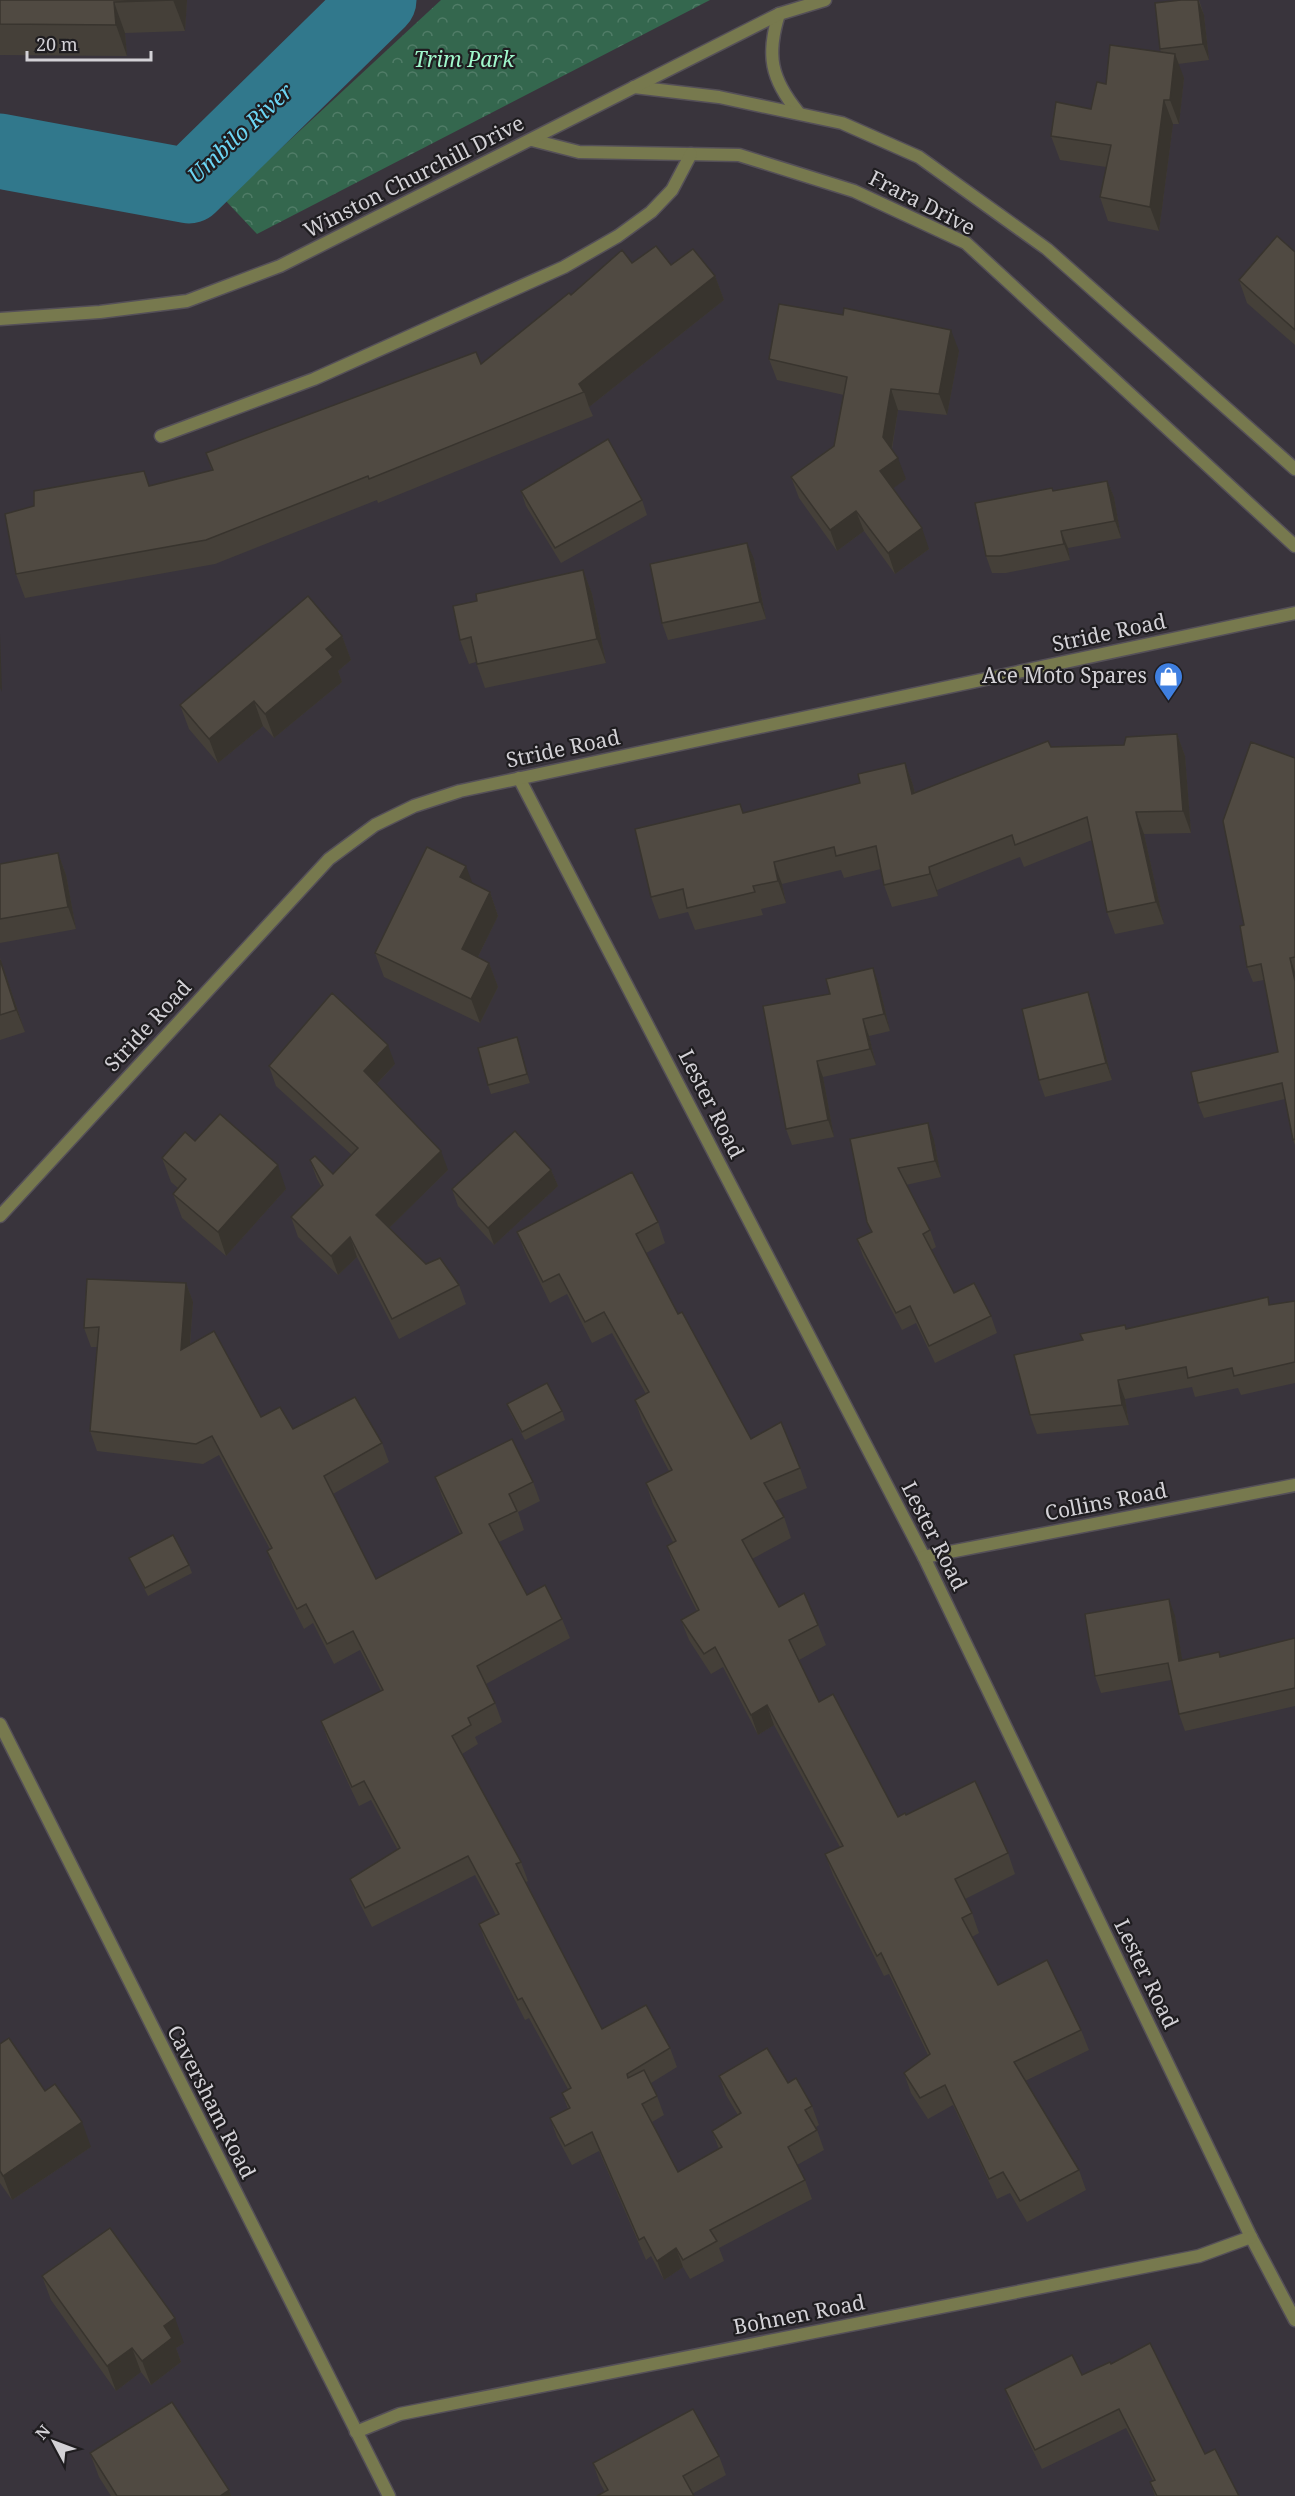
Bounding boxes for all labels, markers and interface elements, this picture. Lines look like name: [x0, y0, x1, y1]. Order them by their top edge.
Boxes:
scale bar: [27, 24, 152, 62]
text: 20 m: [36, 32, 78, 56]
park label: Trim Park: [414, 45, 515, 73]
water label: Umbilo River: [180, 75, 299, 189]
street label: Winston Churchill Drive: [299, 108, 529, 244]
street label: Frara Drive: [865, 163, 980, 241]
street label: Stride Road: [1049, 606, 1168, 658]
shop icon: Ace Moto Spares: [1152, 660, 1184, 702]
place label: Ace Moto Spares: [982, 661, 1147, 689]
street label: Stride Road: [503, 722, 622, 774]
street label: Stride Road: [98, 973, 197, 1077]
street label: Lester Road: [673, 1044, 751, 1163]
street label: Collins Road: [1042, 1475, 1169, 1527]
street label: Lester Road: [896, 1476, 974, 1595]
street label: Lester Road: [1108, 1914, 1185, 2033]
street label: Caversham Road: [161, 2020, 263, 2183]
street label: Bohnen Road: [731, 2288, 867, 2341]
north arrow: [24, 2412, 84, 2472]
text: N: [30, 2420, 55, 2444]

